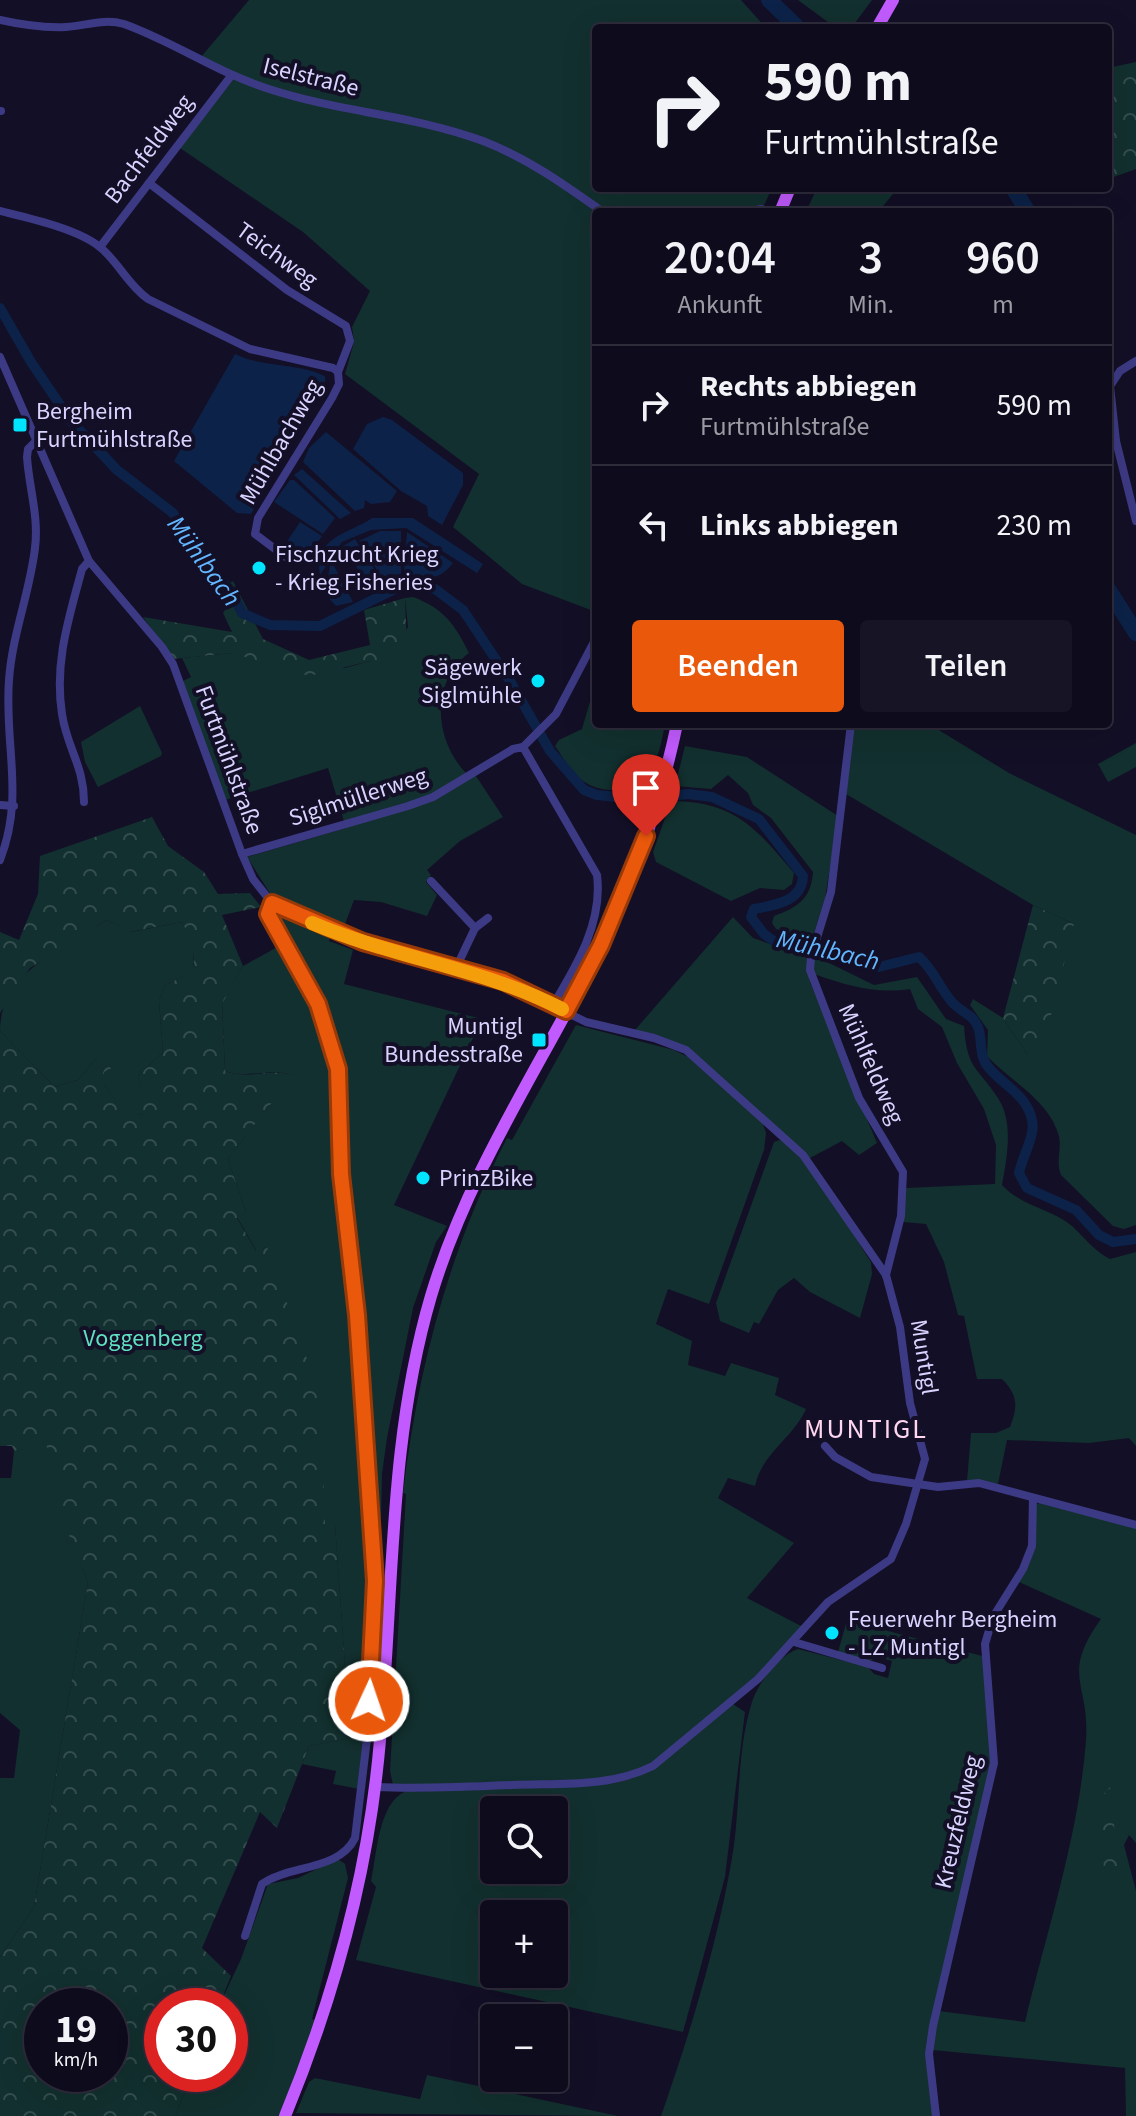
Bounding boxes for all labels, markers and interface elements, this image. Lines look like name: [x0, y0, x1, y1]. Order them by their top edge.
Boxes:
text: 590 m: [764, 43, 912, 122]
street label: Iselstraße: [259, 48, 363, 106]
icon: right: [632, 56, 736, 160]
street label: Bachfeldweg: [96, 87, 202, 211]
text: Furtmühlstraße: [764, 117, 999, 168]
street label: Teichweg: [229, 213, 325, 297]
text: 20:04: [664, 224, 776, 292]
text: 3: [859, 224, 883, 292]
text: 960: [966, 224, 1040, 292]
text: Ankunft: [678, 286, 762, 323]
text: Min.: [848, 286, 894, 323]
text: m: [992, 286, 1014, 323]
text: Rechts abbiegen: [700, 365, 917, 408]
street label: Mühlbachweg: [231, 373, 331, 511]
icon: right: [632, 383, 676, 427]
text: 590 m: [996, 384, 1072, 427]
place label: Bergheim Furtmühlstraße: [36, 394, 192, 457]
text: Furtmühlstraße: [700, 408, 869, 445]
marker: Bergheim Furtmühlstraße: [11, 416, 29, 434]
icon: left: [632, 503, 676, 547]
text: Links abbiegen: [700, 504, 899, 547]
text: 230 m: [996, 504, 1072, 547]
water label: Mühlbach: [158, 508, 250, 614]
place label: Fischzucht Krieg - Krieg Fisheries: [275, 537, 439, 600]
marker: Fischzucht Krieg - Krieg Fisheries: [250, 559, 268, 577]
button: Beenden: [632, 620, 844, 712]
button: Teilen: [860, 620, 1072, 712]
place label: Sägewerk Siglmühle: [421, 650, 522, 713]
marker: Sägewerk Siglmühle: [529, 672, 547, 690]
street label: Furtmühlstraße: [186, 681, 272, 839]
pin: [612, 754, 680, 836]
street label: Siglmüllerweg: [284, 758, 432, 836]
icon: arrive: [624, 766, 668, 810]
water label: Mühlbach: [773, 920, 883, 980]
street label: Mühlfeldweg: [829, 998, 913, 1130]
place label: Muntigl Bundesstraße: [384, 1009, 523, 1072]
marker: Muntigl Bundesstraße: [530, 1031, 548, 1049]
place label: PrinzBike: [439, 1161, 534, 1196]
marker: PrinzBike: [414, 1169, 432, 1187]
street label: Muntigl: [901, 1317, 947, 1397]
park label: Voggenberg: [83, 1321, 203, 1356]
district label: MUNTIGL: [804, 1409, 928, 1449]
place label: Feuerwehr Bergheim - LZ Muntigl: [848, 1602, 1057, 1665]
marker: Feuerwehr Bergheim - LZ Muntigl: [823, 1624, 841, 1642]
position arrow: [327, 1659, 411, 1743]
street label: Kreuzfeldweg: [926, 1752, 990, 1892]
map controls: [480, 1796, 568, 2092]
button: search: [480, 1796, 568, 1884]
button: +: [480, 1900, 568, 1988]
speed limit sign: 30: [144, 1988, 248, 2092]
text: 19: [55, 2001, 97, 2058]
button: −: [480, 2004, 568, 2092]
text: km/h: [54, 2046, 98, 2074]

